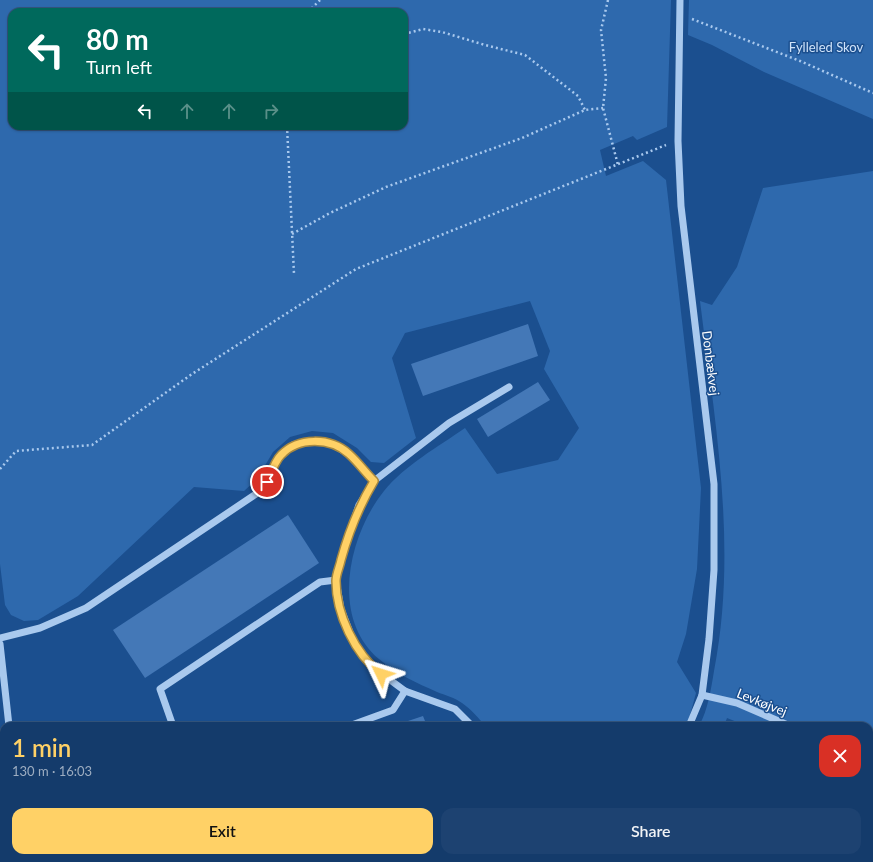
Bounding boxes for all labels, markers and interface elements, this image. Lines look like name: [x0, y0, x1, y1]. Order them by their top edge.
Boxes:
text: 80 m: [86, 22, 149, 56]
icon: left: [20, 24, 72, 76]
park label: Fylleled Skov: [789, 39, 864, 55]
text: Turn left: [86, 56, 152, 78]
icon: left: [134, 100, 156, 122]
icon: ahead: [176, 100, 198, 122]
icon: ahead: [218, 100, 240, 122]
icon: right: [260, 100, 282, 122]
street label: Donbækvej: [699, 330, 723, 396]
pin: [250, 465, 284, 499]
icon: arrive: [256, 471, 278, 493]
position arrow: [360, 653, 402, 695]
street label: Levkøjvej: [734, 685, 790, 719]
text: 1 min: [12, 733, 71, 762]
button: close: [819, 735, 861, 777]
text: 130 m · 16:03: [12, 763, 92, 779]
button: Exit: [12, 808, 433, 854]
button: Share: [441, 808, 861, 854]

